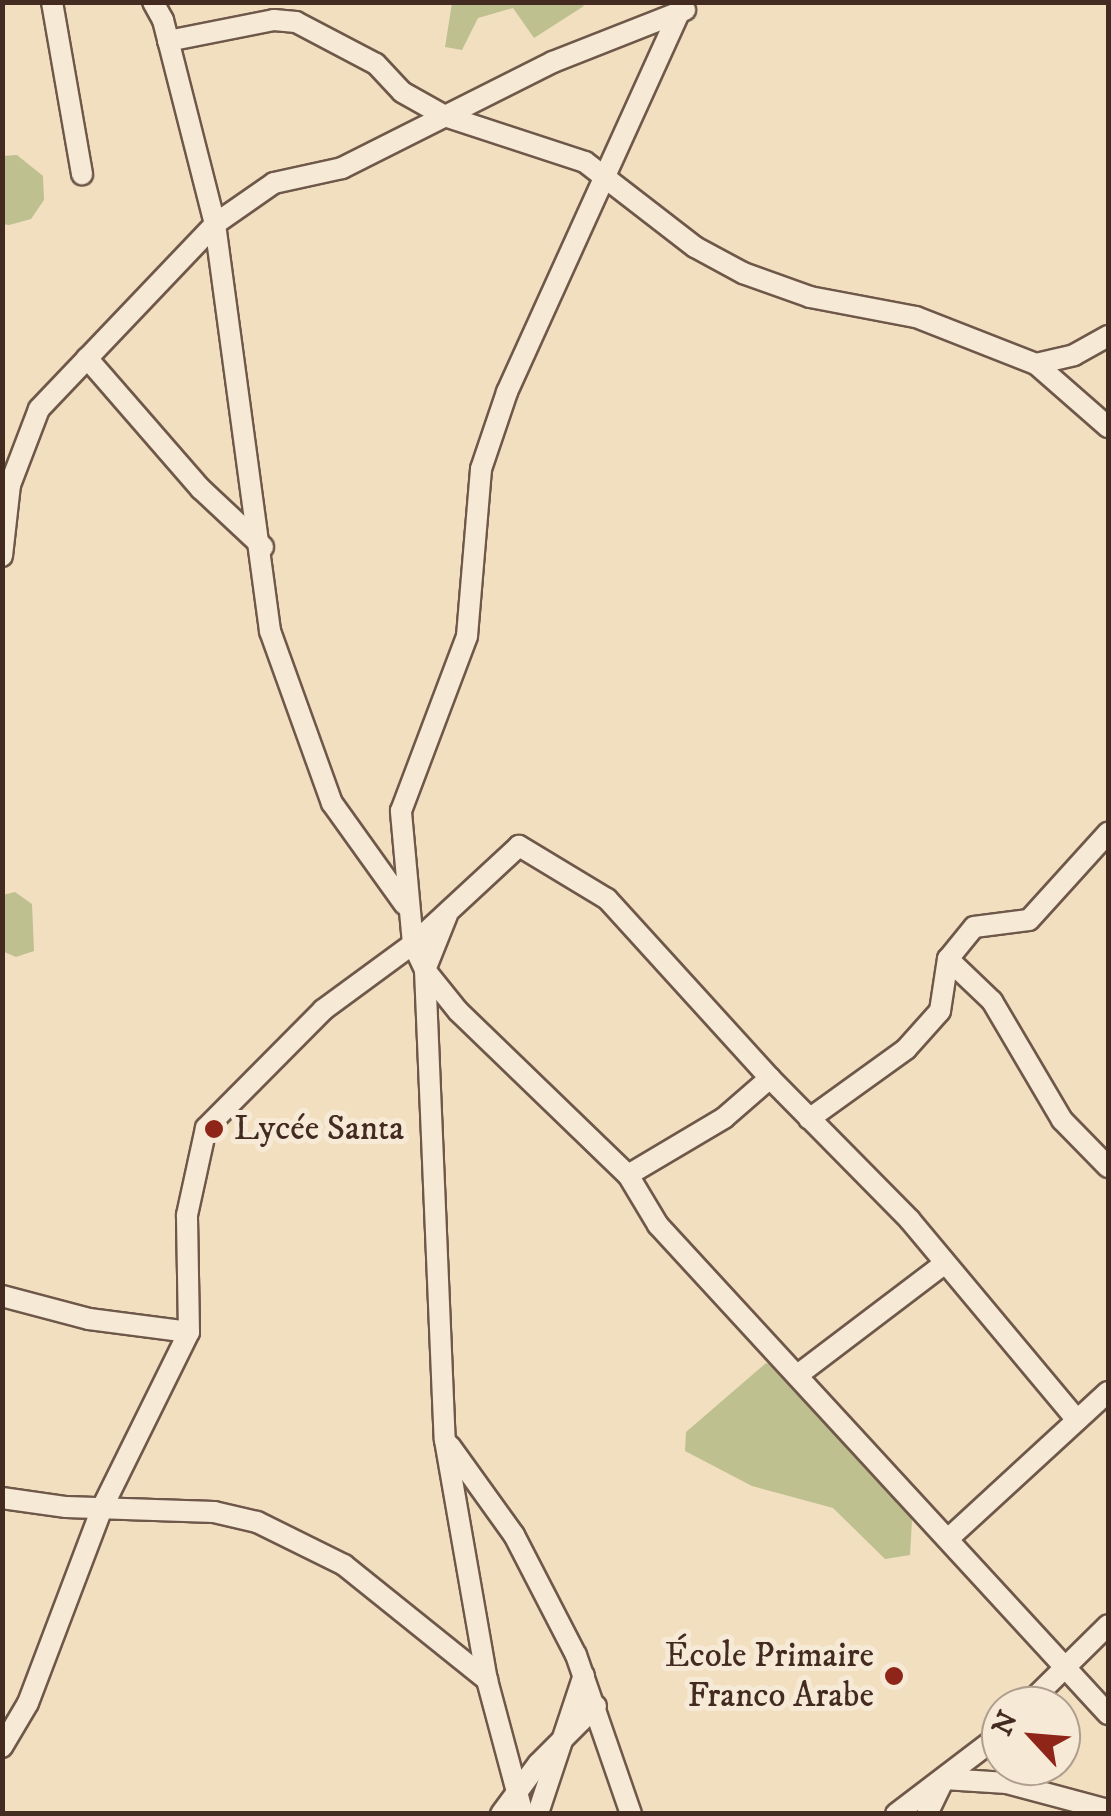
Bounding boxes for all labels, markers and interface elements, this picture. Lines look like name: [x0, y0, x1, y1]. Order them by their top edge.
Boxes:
place label: Lycée Santa: [234, 1108, 404, 1150]
marker: Lycée Santa: [203, 1118, 225, 1140]
place label: École Primaire Franco Arabe: [665, 1635, 874, 1717]
marker: École Primaire Franco Arabe: [883, 1665, 905, 1687]
north arrow: [981, 1686, 1081, 1786]
text: N: [985, 1706, 1026, 1742]

